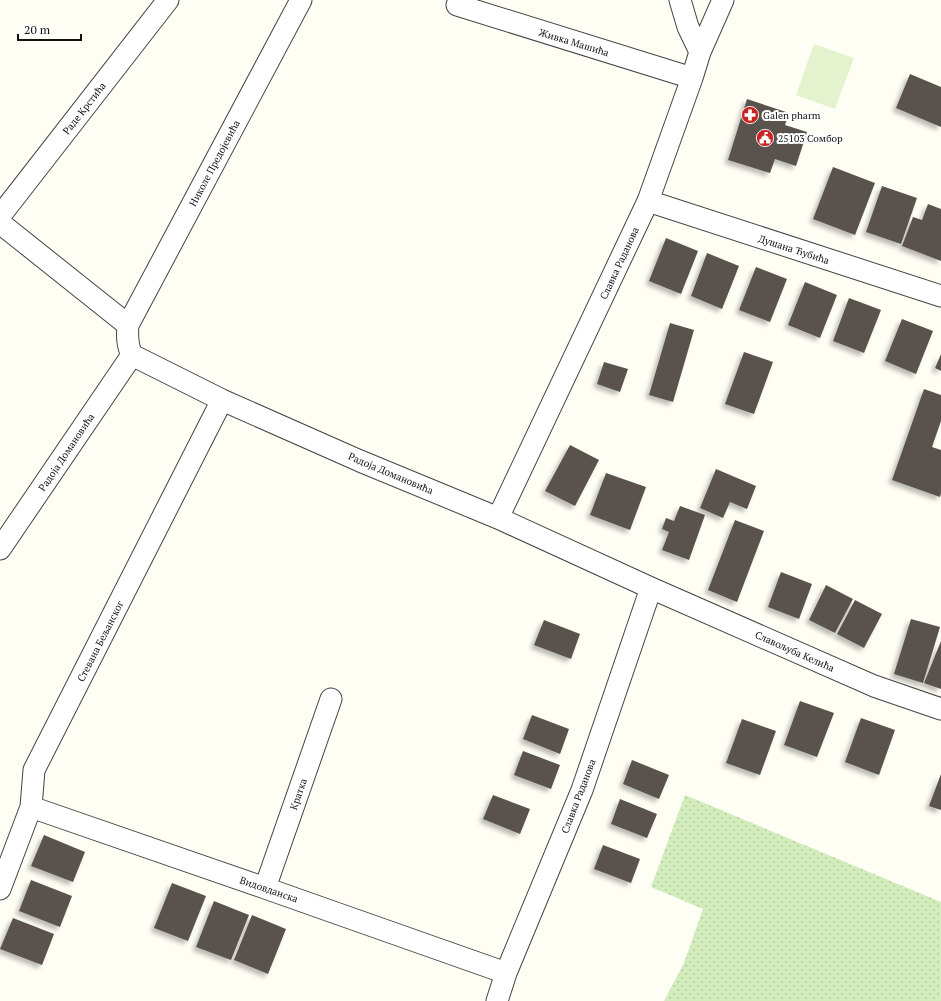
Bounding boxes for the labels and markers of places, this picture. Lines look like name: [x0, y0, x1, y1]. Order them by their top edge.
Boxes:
pharmacy icon: Galen pharm: [740, 105, 760, 125]
place label: Galen pharm: [763, 109, 821, 122]
public building icon: 25103 Сомбор: [755, 128, 775, 148]
place label: 25103 Сомбор: [778, 132, 843, 145]

